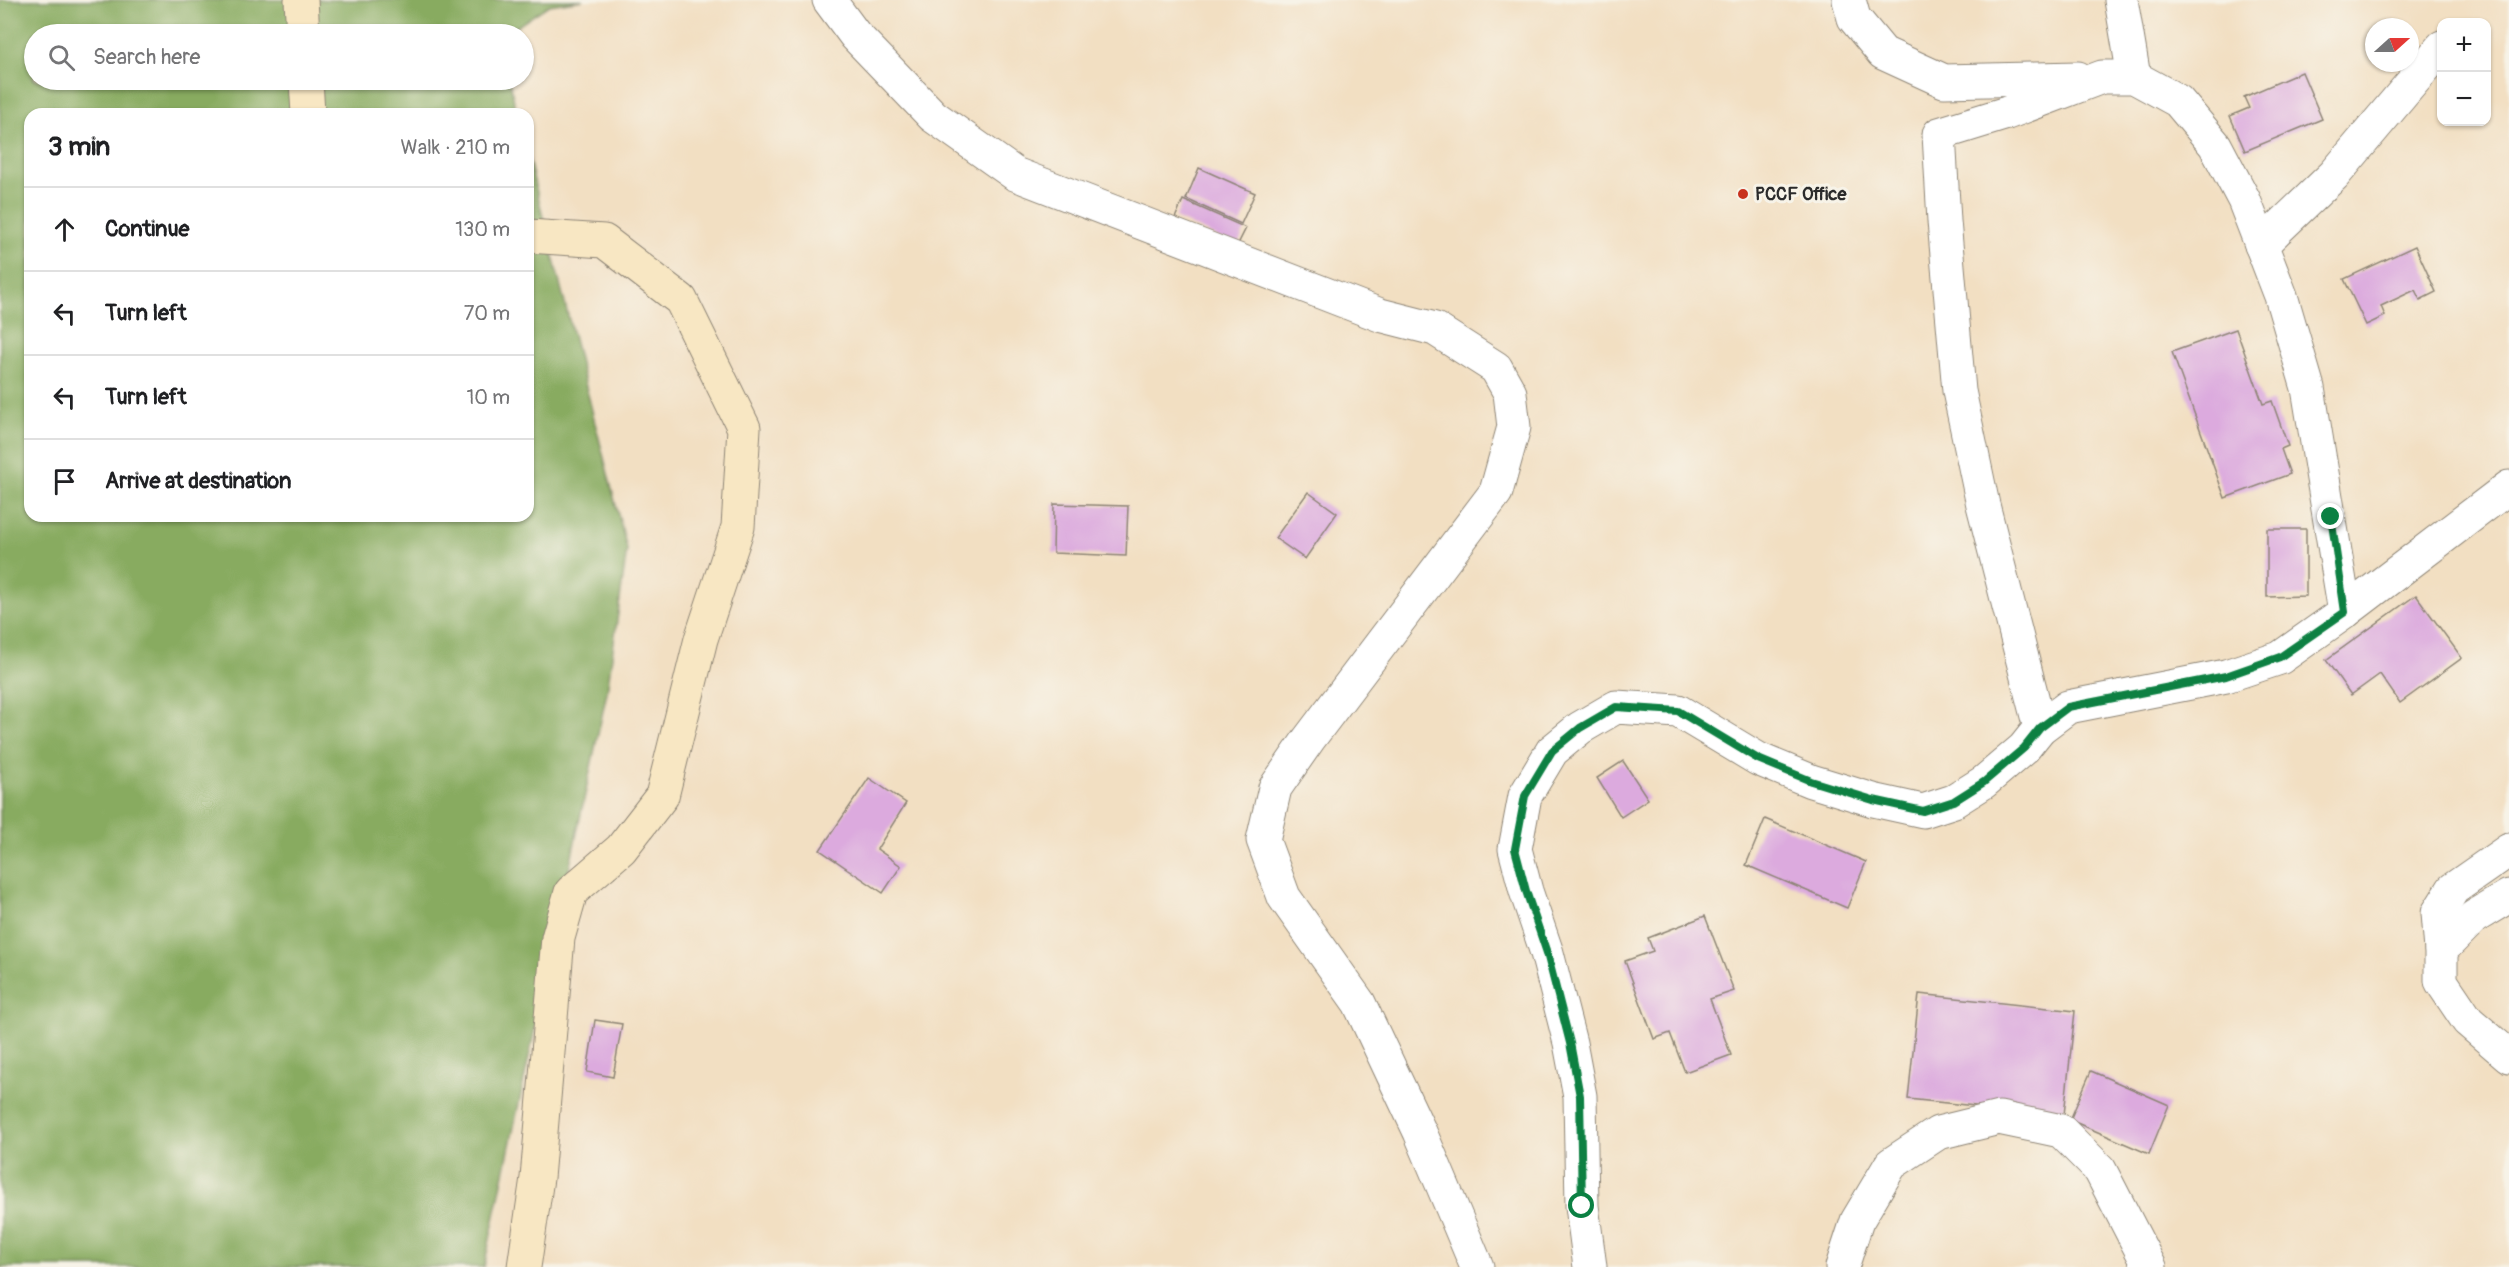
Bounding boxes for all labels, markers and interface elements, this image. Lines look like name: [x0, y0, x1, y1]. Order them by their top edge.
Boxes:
north arrow: [2365, 18, 2419, 72]
map controls: [2437, 18, 2491, 126]
button: +: [2437, 18, 2491, 72]
search box: [24, 24, 534, 90]
icon: search: [45, 41, 78, 74]
text: Search here: [93, 43, 200, 71]
button: −: [2437, 72, 2491, 126]
text: 3 min: [48, 131, 110, 163]
text: Walk · 210 m: [401, 135, 510, 160]
place label: PCCF Office: [1755, 183, 1847, 206]
marker: PCCF Office: [1736, 187, 1750, 201]
icon: ahead: [48, 213, 81, 246]
text: Continue: [105, 215, 189, 243]
text: 130 m: [455, 217, 510, 242]
icon: left: [48, 297, 81, 330]
text: Turn left: [105, 299, 187, 327]
text: 70 m: [464, 301, 510, 326]
icon: left: [48, 381, 81, 414]
text: Turn left: [105, 383, 187, 411]
text: 10 m: [466, 385, 510, 410]
icon: arrive: [48, 465, 81, 498]
text: Arrive at destination: [105, 467, 291, 495]
route end: [2317, 503, 2343, 529]
route start: [1568, 1192, 1594, 1218]

